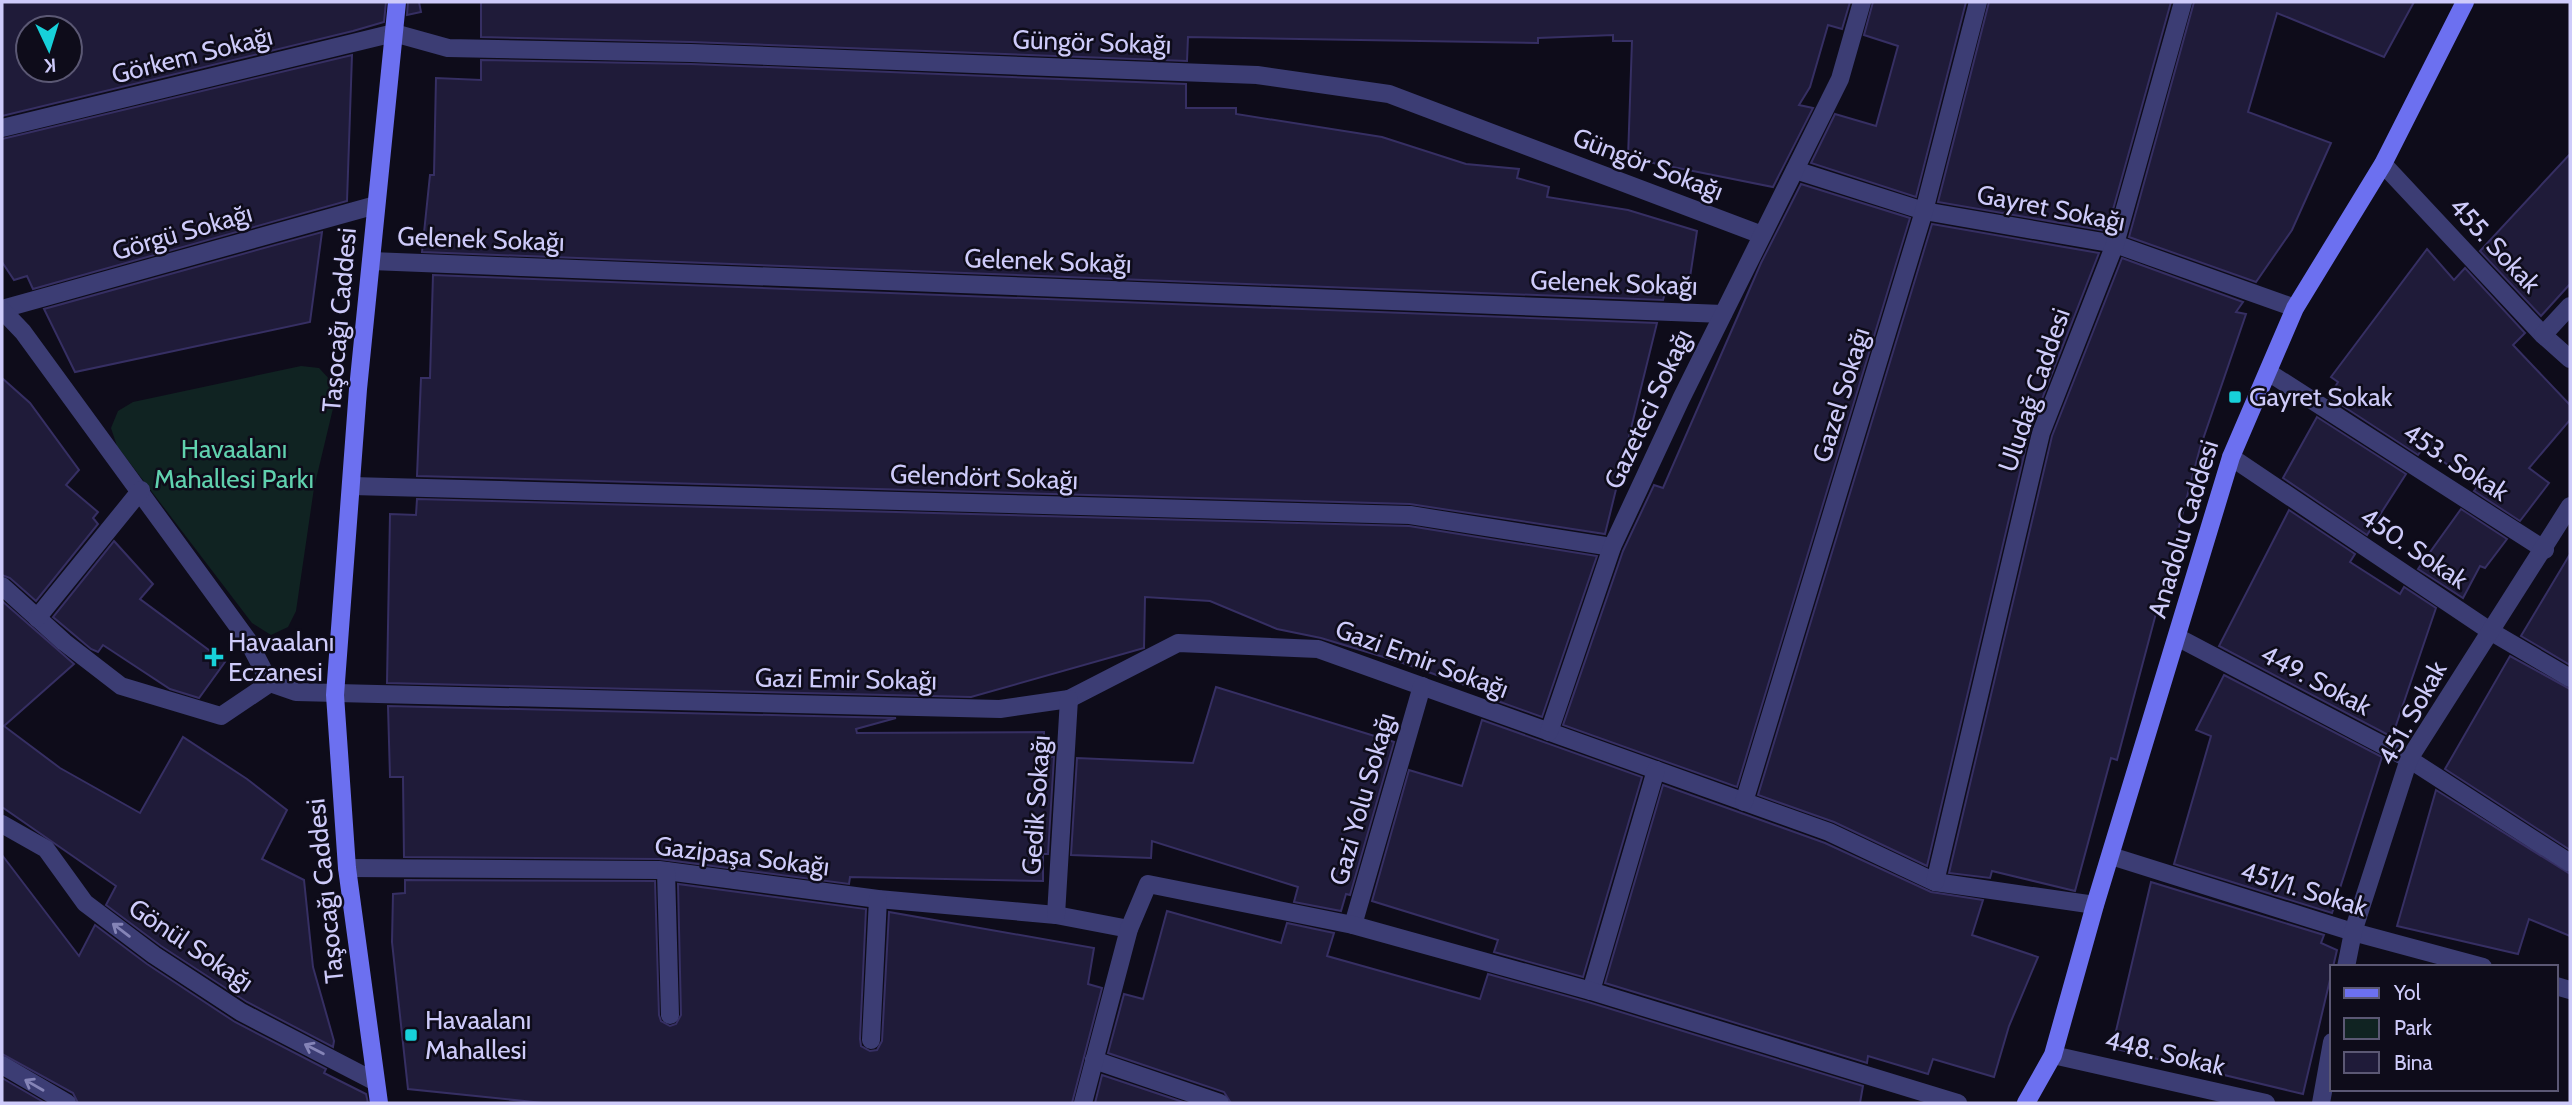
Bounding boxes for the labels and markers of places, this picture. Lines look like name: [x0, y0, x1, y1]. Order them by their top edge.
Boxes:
place label: Gayret Sokak: [2249, 381, 2393, 413]
marker: Gayret Sokak: [2227, 389, 2243, 405]
place label: Havaalanı Eczanesi: [228, 626, 334, 688]
marker: Havaalanı Eczanesi: [206, 649, 222, 665]
place label: Havaalanı Mahallesi: [425, 1004, 531, 1066]
marker: Havaalanı Mahallesi: [403, 1027, 419, 1043]

